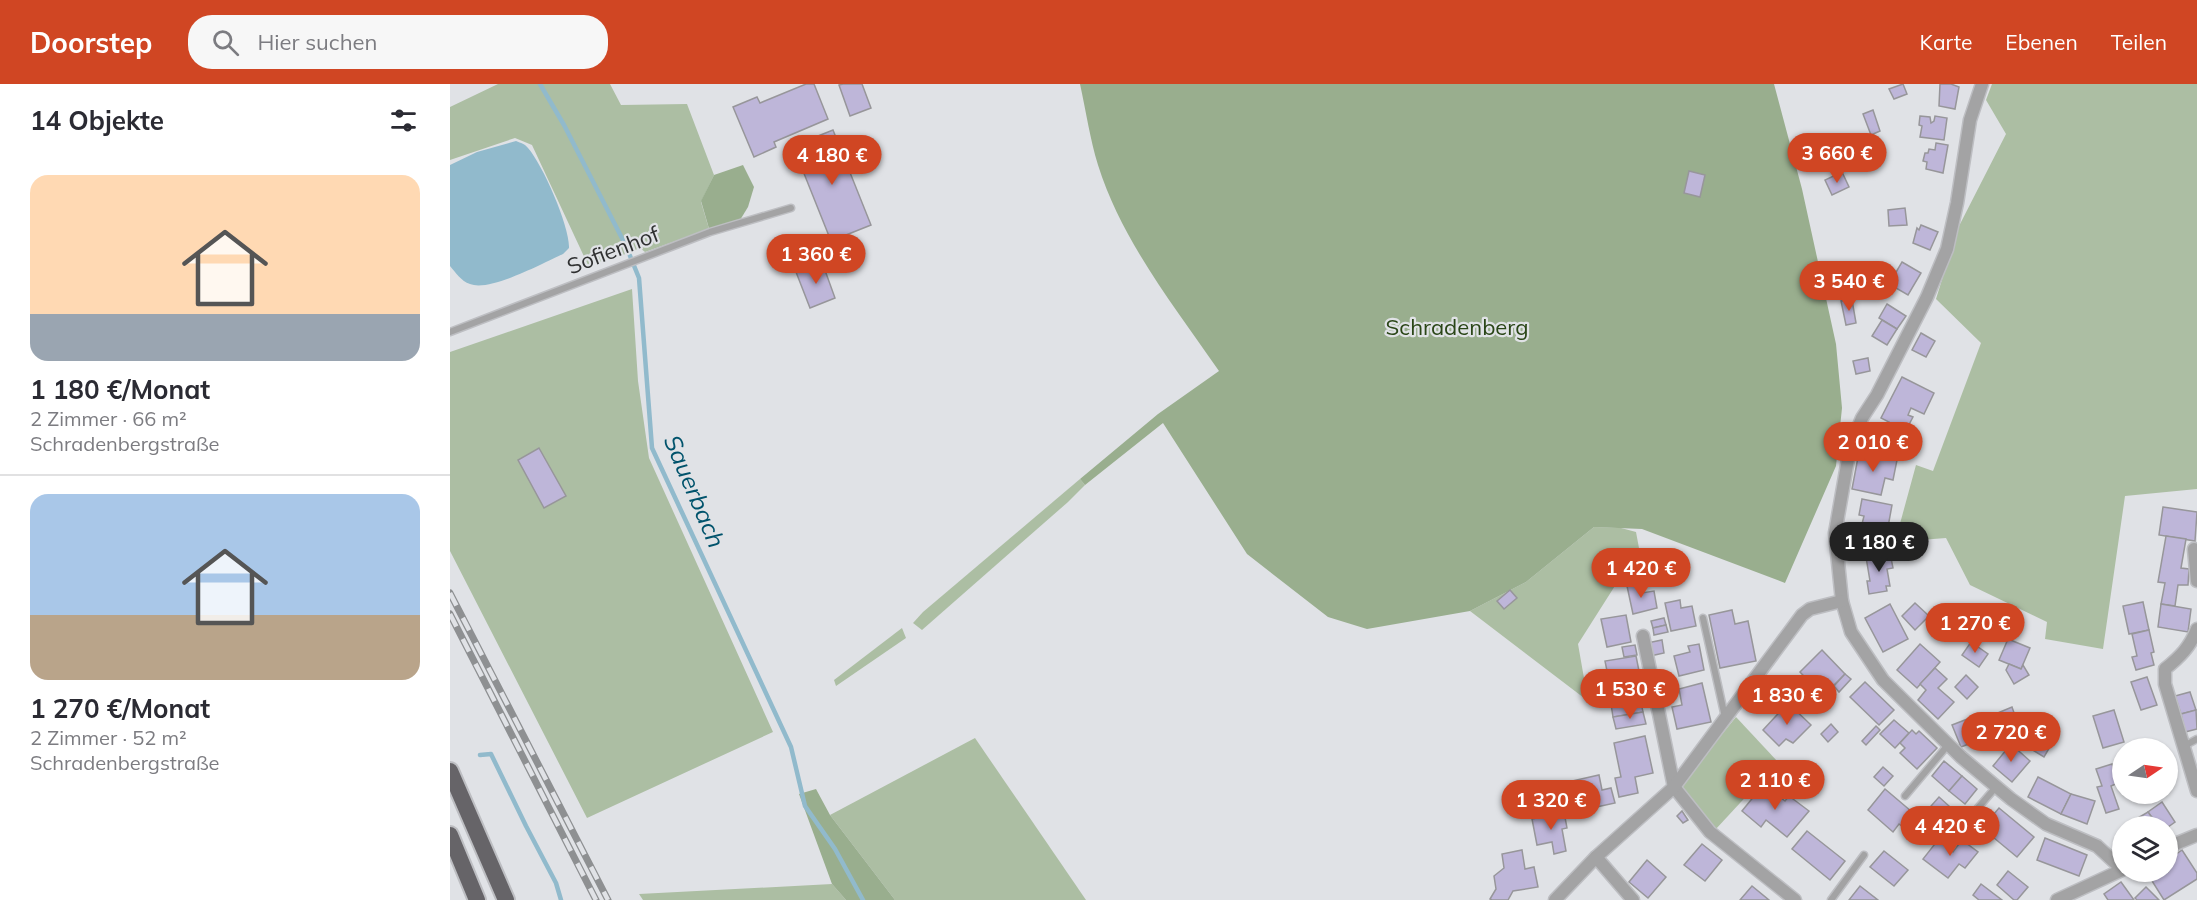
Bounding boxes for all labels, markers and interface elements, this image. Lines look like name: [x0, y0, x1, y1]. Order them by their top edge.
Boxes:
search box: [188, 15, 608, 69]
text: Doorstep: [30, 25, 152, 60]
icon: search: [209, 26, 242, 59]
text: Hier suchen: [257, 28, 377, 56]
text: Karte: [1920, 29, 1972, 55]
text: Ebenen: [2005, 29, 2078, 55]
text: Teilen: [2111, 29, 2167, 55]
text: 14 Objekte: [30, 104, 164, 137]
icon: filters: [387, 104, 420, 137]
pin: 3 660 €: [1782, 133, 1892, 184]
pin: 4 180 €: [777, 135, 887, 186]
text: 3 660 €: [1802, 140, 1872, 165]
text: 4 180 €: [797, 142, 867, 167]
icon: home: [171, 214, 279, 322]
street label: Sofienhof: [563, 219, 664, 280]
pin: 1 360 €: [761, 234, 871, 285]
text: 1 360 €: [781, 241, 851, 266]
pin: 3 540 €: [1794, 261, 1904, 312]
text: 3 540 €: [1814, 268, 1884, 293]
park label: Schradenberg: [1386, 313, 1528, 341]
text: 1 180 €/Monat: [30, 373, 210, 406]
text: 2 Zimmer · 66 m²: [30, 406, 187, 431]
pin: 2 010 €: [1818, 422, 1928, 473]
text: 2 010 €: [1838, 429, 1908, 454]
water label: Sauerbach: [658, 430, 732, 552]
text: Schradenbergstraße: [30, 431, 219, 456]
pin: 1 180 €: [1824, 522, 1934, 573]
text: 1 180 €: [1844, 529, 1914, 554]
icon: home: [171, 533, 279, 641]
pin: 1 420 €: [1586, 548, 1696, 599]
text: 1 420 €: [1606, 555, 1676, 580]
pin: 1 270 €: [1920, 603, 2030, 654]
text: 1 270 €: [1940, 610, 2010, 635]
pin: 1 530 €: [1575, 669, 1685, 720]
pin: 1 830 €: [1732, 675, 1842, 726]
text: 1 530 €: [1595, 676, 1665, 701]
text: 1 830 €: [1752, 682, 1822, 707]
text: 1 270 €/Monat: [30, 692, 210, 725]
pin: 2 720 €: [1956, 712, 2066, 763]
text: 2 720 €: [1976, 719, 2046, 744]
text: 2 Zimmer · 52 m²: [30, 725, 187, 750]
north arrow: [2112, 738, 2178, 804]
map controls: [2112, 738, 2178, 882]
text: Schradenbergstraße: [30, 750, 219, 775]
pin: 2 110 €: [1720, 760, 1830, 811]
text: 2 110 €: [1740, 767, 1810, 792]
pin: 1 320 €: [1496, 780, 1606, 831]
text: 1 320 €: [1516, 787, 1586, 812]
pin: 4 420 €: [1895, 806, 2005, 857]
text: 4 420 €: [1915, 813, 1985, 838]
button: layers: [2112, 816, 2178, 882]

